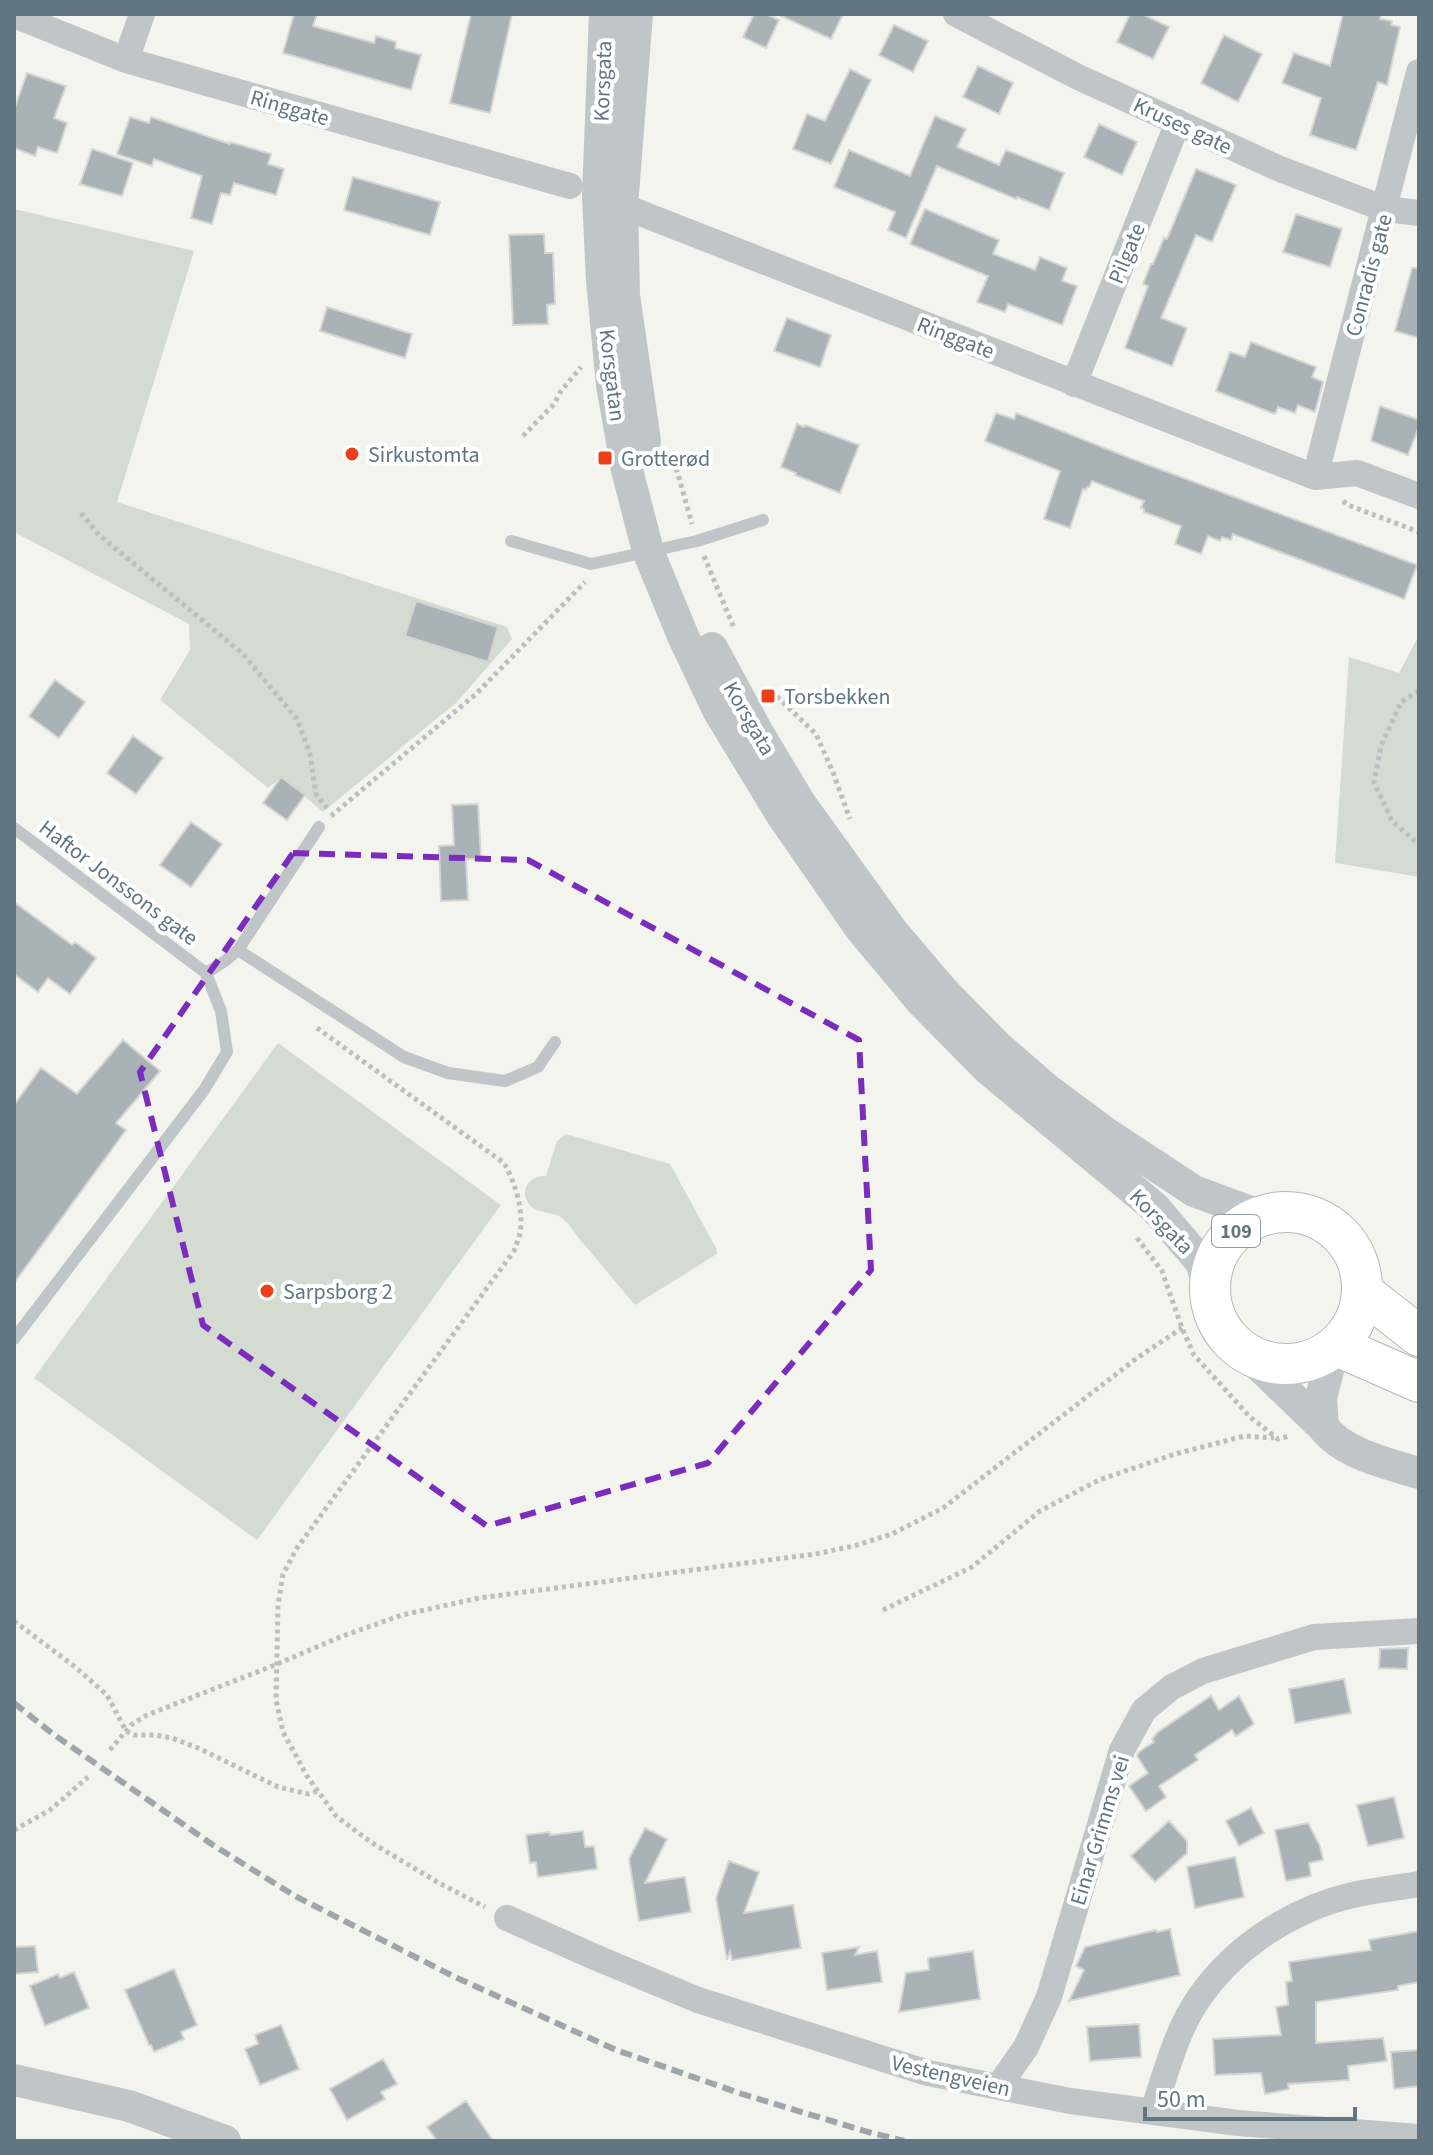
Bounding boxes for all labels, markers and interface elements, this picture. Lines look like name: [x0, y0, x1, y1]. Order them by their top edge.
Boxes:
street label: Korsgata: [586, 40, 620, 122]
street label: Ringgate: [247, 81, 333, 134]
street label: Kruses gate: [1128, 89, 1237, 163]
street label: Conradis gate: [1337, 210, 1401, 340]
street label: Pilgate: [1100, 218, 1154, 289]
street label: Ringgate: [912, 309, 999, 367]
street label: Korsgatan: [590, 327, 634, 423]
place label: Sirkustomta: [368, 439, 479, 471]
place label: Grotterød: [621, 443, 710, 475]
marker: Sirkustomta: [343, 445, 361, 463]
marker: Grotterød: [596, 449, 614, 467]
street label: Korsgata: [715, 675, 783, 762]
place label: Torsbekken: [784, 681, 890, 713]
marker: Torsbekken: [759, 687, 777, 705]
street label: Haftor Jonssons gate: [32, 812, 205, 953]
street label: Korsgata: [1122, 1181, 1201, 1262]
road number: 109: [1212, 1215, 1260, 1247]
place label: Sarpsborg 2: [283, 1276, 393, 1308]
marker: Sarpsborg 2: [258, 1282, 276, 1300]
street label: Einar Grimms vei: [1062, 1751, 1138, 1909]
street label: Vestengveien: [888, 2047, 1013, 2105]
scale bar: [1145, 2071, 1355, 2121]
text: 50 m: [1157, 2082, 1206, 2117]

